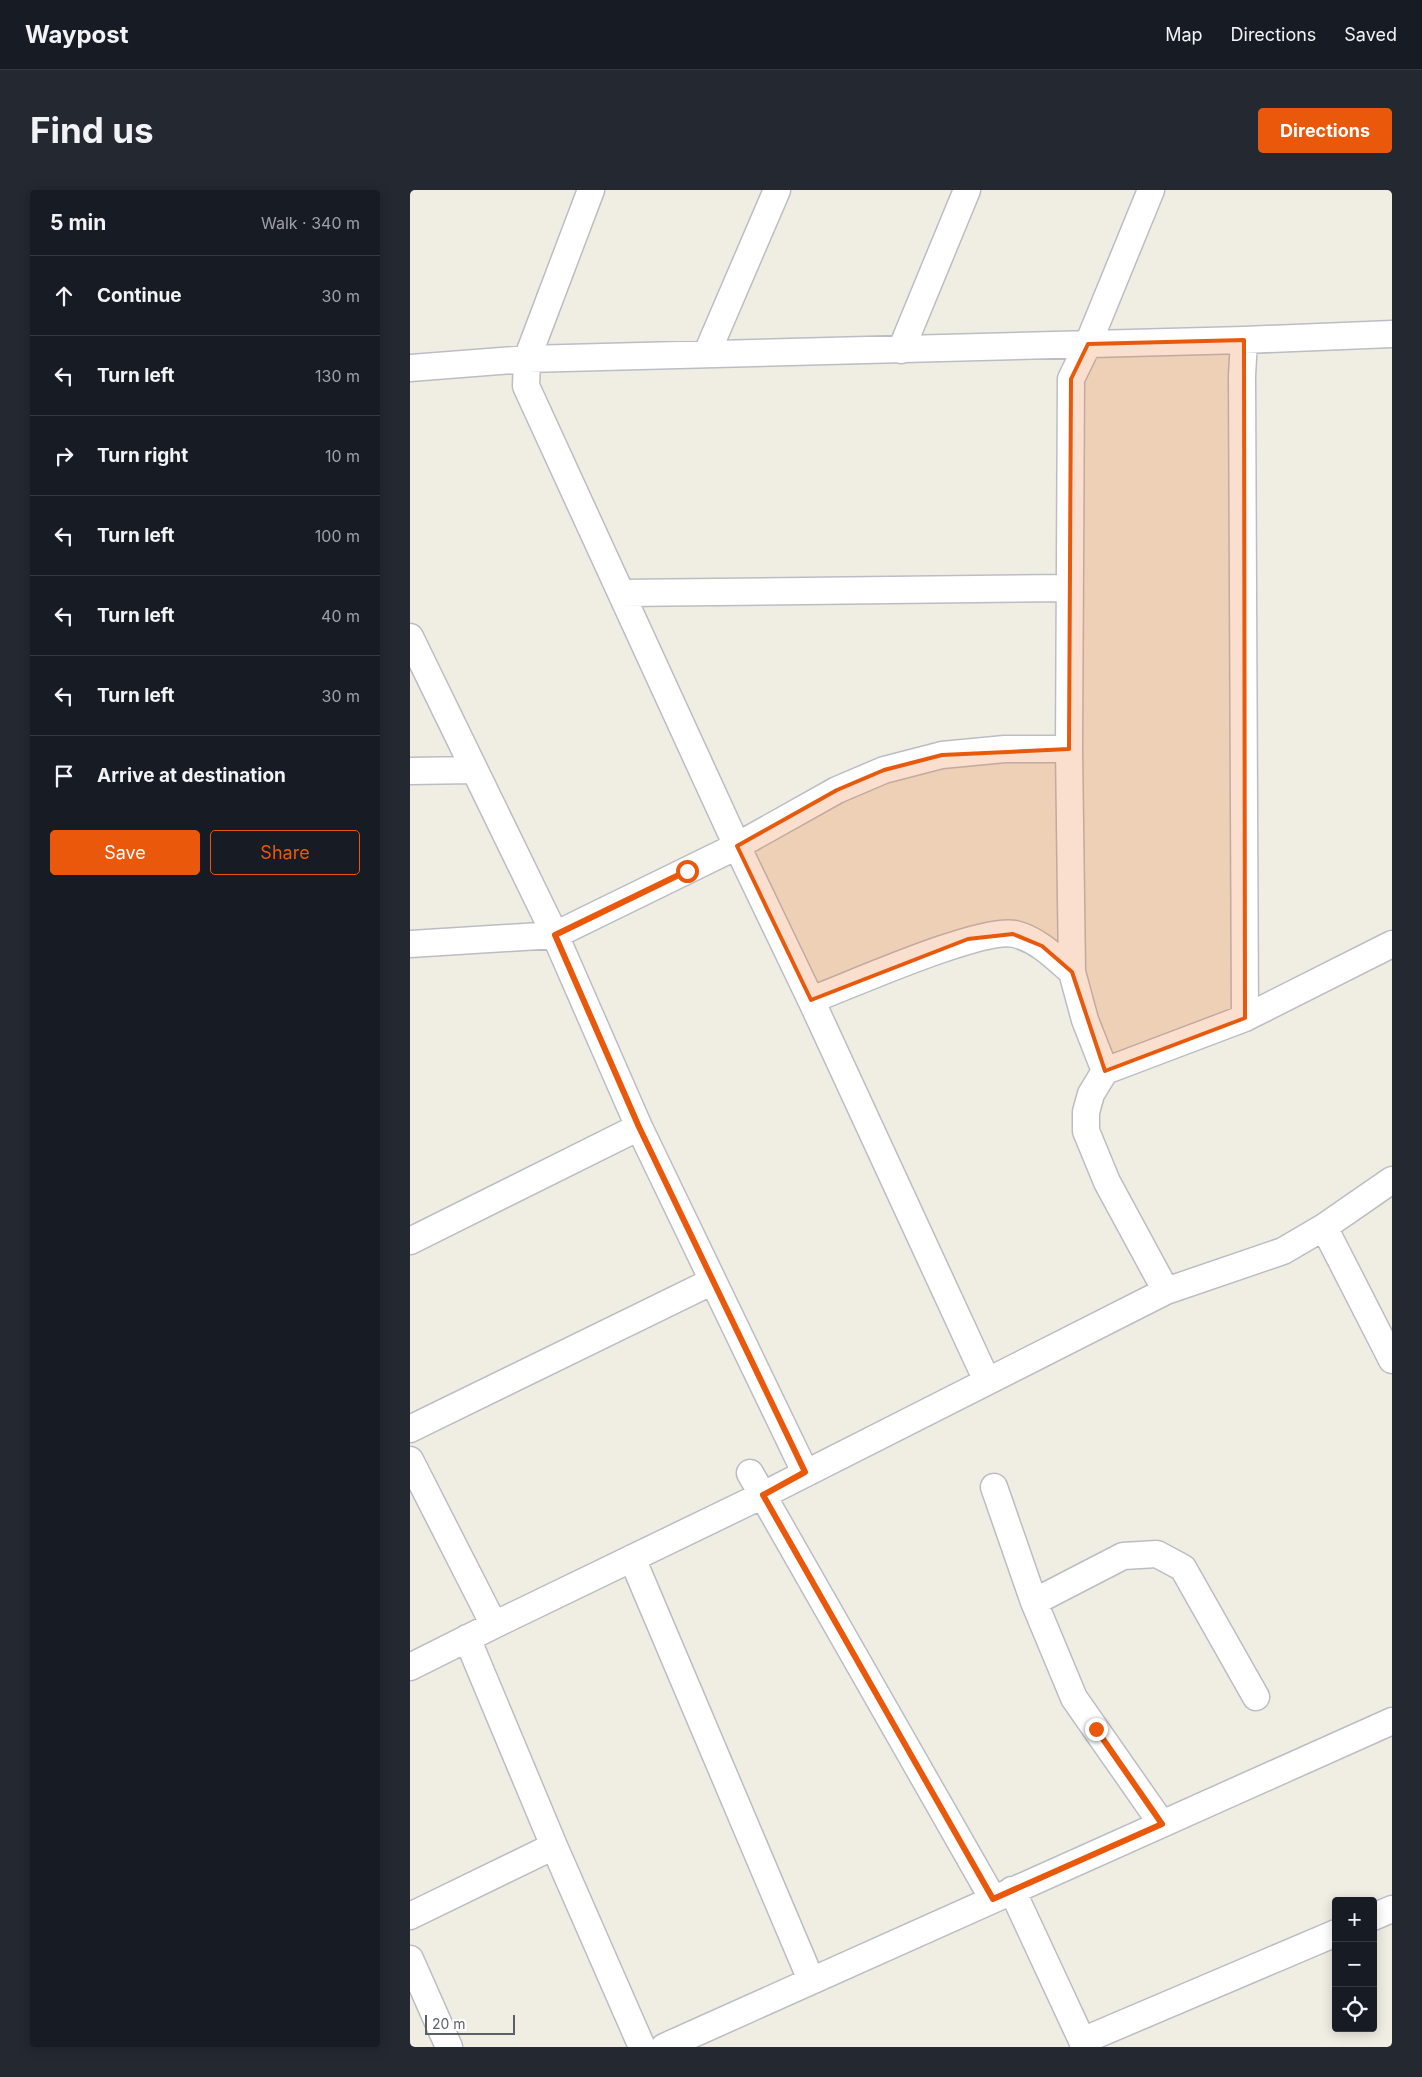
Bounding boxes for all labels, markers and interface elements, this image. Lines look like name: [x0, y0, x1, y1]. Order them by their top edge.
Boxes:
text: Waypost: [25, 20, 129, 49]
text: Map: [1165, 24, 1203, 45]
text: Directions: [1231, 24, 1316, 45]
text: Saved: [1344, 24, 1397, 45]
button: Directions: [1258, 108, 1392, 153]
text: Find us: [30, 109, 154, 151]
text: 5 min: [50, 210, 106, 235]
text: Walk · 340 m: [261, 213, 360, 233]
icon: ahead: [50, 282, 78, 310]
text: Continue: [97, 284, 182, 307]
text: 30 m: [322, 286, 360, 306]
icon: left: [50, 362, 78, 390]
text: Turn left: [97, 364, 175, 387]
text: 130 m: [315, 366, 360, 386]
icon: right: [50, 442, 78, 470]
text: Turn right: [97, 444, 188, 467]
text: 10 m: [325, 446, 360, 466]
icon: left: [50, 522, 78, 550]
text: Turn left: [97, 524, 175, 547]
text: 100 m: [315, 526, 360, 546]
icon: left: [50, 602, 78, 630]
text: Turn left: [97, 604, 175, 627]
text: 40 m: [321, 606, 360, 626]
icon: left: [50, 682, 78, 710]
text: Turn left: [97, 684, 175, 707]
text: 30 m: [322, 686, 360, 706]
icon: arrive: [50, 762, 78, 790]
text: Arrive at destination: [97, 764, 286, 787]
button: Save: [50, 830, 200, 875]
button: Share: [210, 830, 360, 875]
route start: [676, 860, 699, 883]
route end: [1085, 1718, 1108, 1741]
map controls: [1332, 1897, 1377, 2032]
button: +: [1332, 1897, 1377, 1942]
button: −: [1332, 1942, 1377, 1987]
button: locate: [1332, 1987, 1377, 2032]
scale bar: [425, 2012, 515, 2035]
text: 20 m: [432, 2015, 466, 2032]

